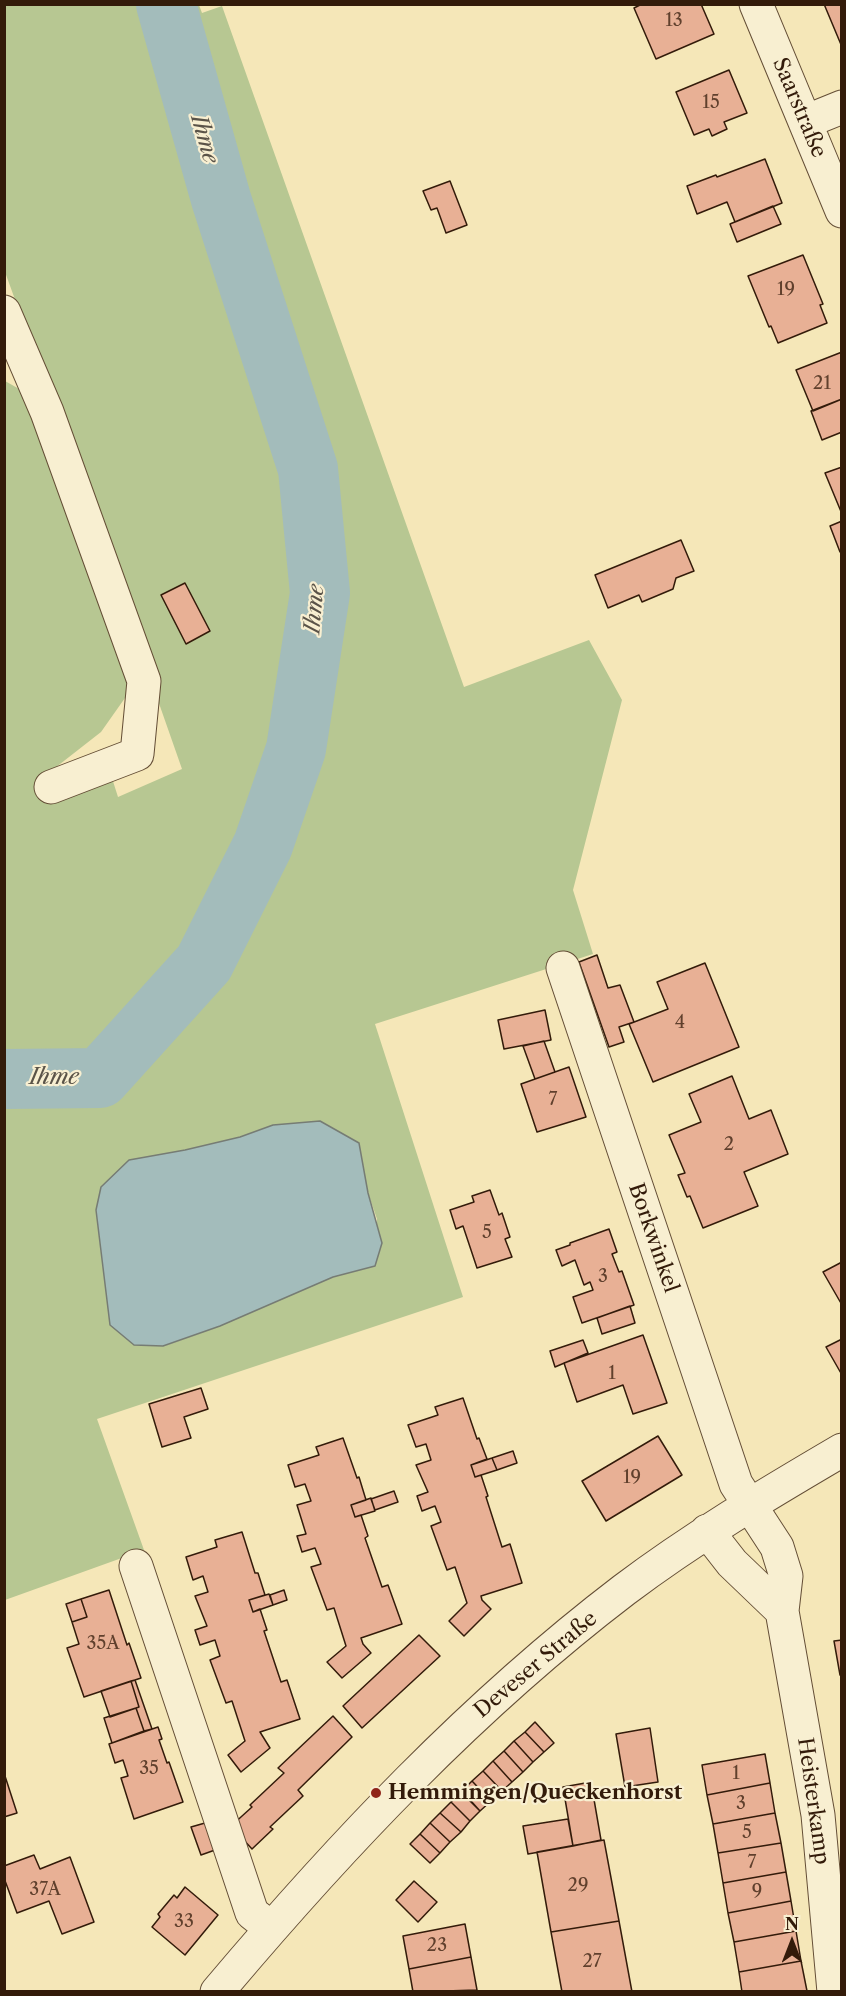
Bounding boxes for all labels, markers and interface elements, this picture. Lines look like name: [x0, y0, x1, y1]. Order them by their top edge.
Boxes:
house number: 13: [665, 10, 683, 32]
street label: Saarstraße: [767, 54, 831, 162]
house number: 15: [702, 92, 720, 114]
water label: Ihme: [184, 112, 224, 166]
house number: 19: [777, 279, 795, 301]
house number: 21: [813, 373, 831, 395]
water label: Ihme: [300, 583, 330, 635]
house number: 4: [675, 1012, 685, 1034]
water label: Ihme: [29, 1065, 79, 1091]
house number: 7: [549, 1089, 557, 1111]
house number: 2: [724, 1134, 734, 1156]
street label: Borkwinkel: [622, 1180, 684, 1296]
house number: 5: [482, 1222, 492, 1244]
house number: 3: [598, 1266, 608, 1288]
house number: 1: [608, 1363, 616, 1385]
house number: 19: [623, 1467, 641, 1489]
street label: Deveser Straße: [470, 1606, 602, 1724]
house number: 35A: [86, 1633, 120, 1655]
street label: Heisterkamp: [792, 1736, 834, 1866]
house number: 35: [139, 1758, 159, 1780]
house number: 1: [732, 1763, 740, 1785]
place label: Hemmingen/Queckenhorst: [388, 1780, 682, 1806]
marker: Hemmingen/Queckenhorst: [369, 1786, 383, 1800]
house number: 3: [736, 1793, 746, 1815]
house number: 5: [742, 1822, 752, 1844]
house number: 7: [748, 1852, 756, 1874]
house number: 29: [568, 1875, 588, 1897]
house number: 37A: [29, 1879, 61, 1901]
house number: 9: [752, 1881, 762, 1903]
house number: 33: [174, 1911, 194, 1933]
north arrow: [762, 1912, 822, 1972]
text: N: [785, 1914, 799, 1934]
house number: 23: [427, 1935, 447, 1957]
house number: 27: [582, 1951, 602, 1973]

